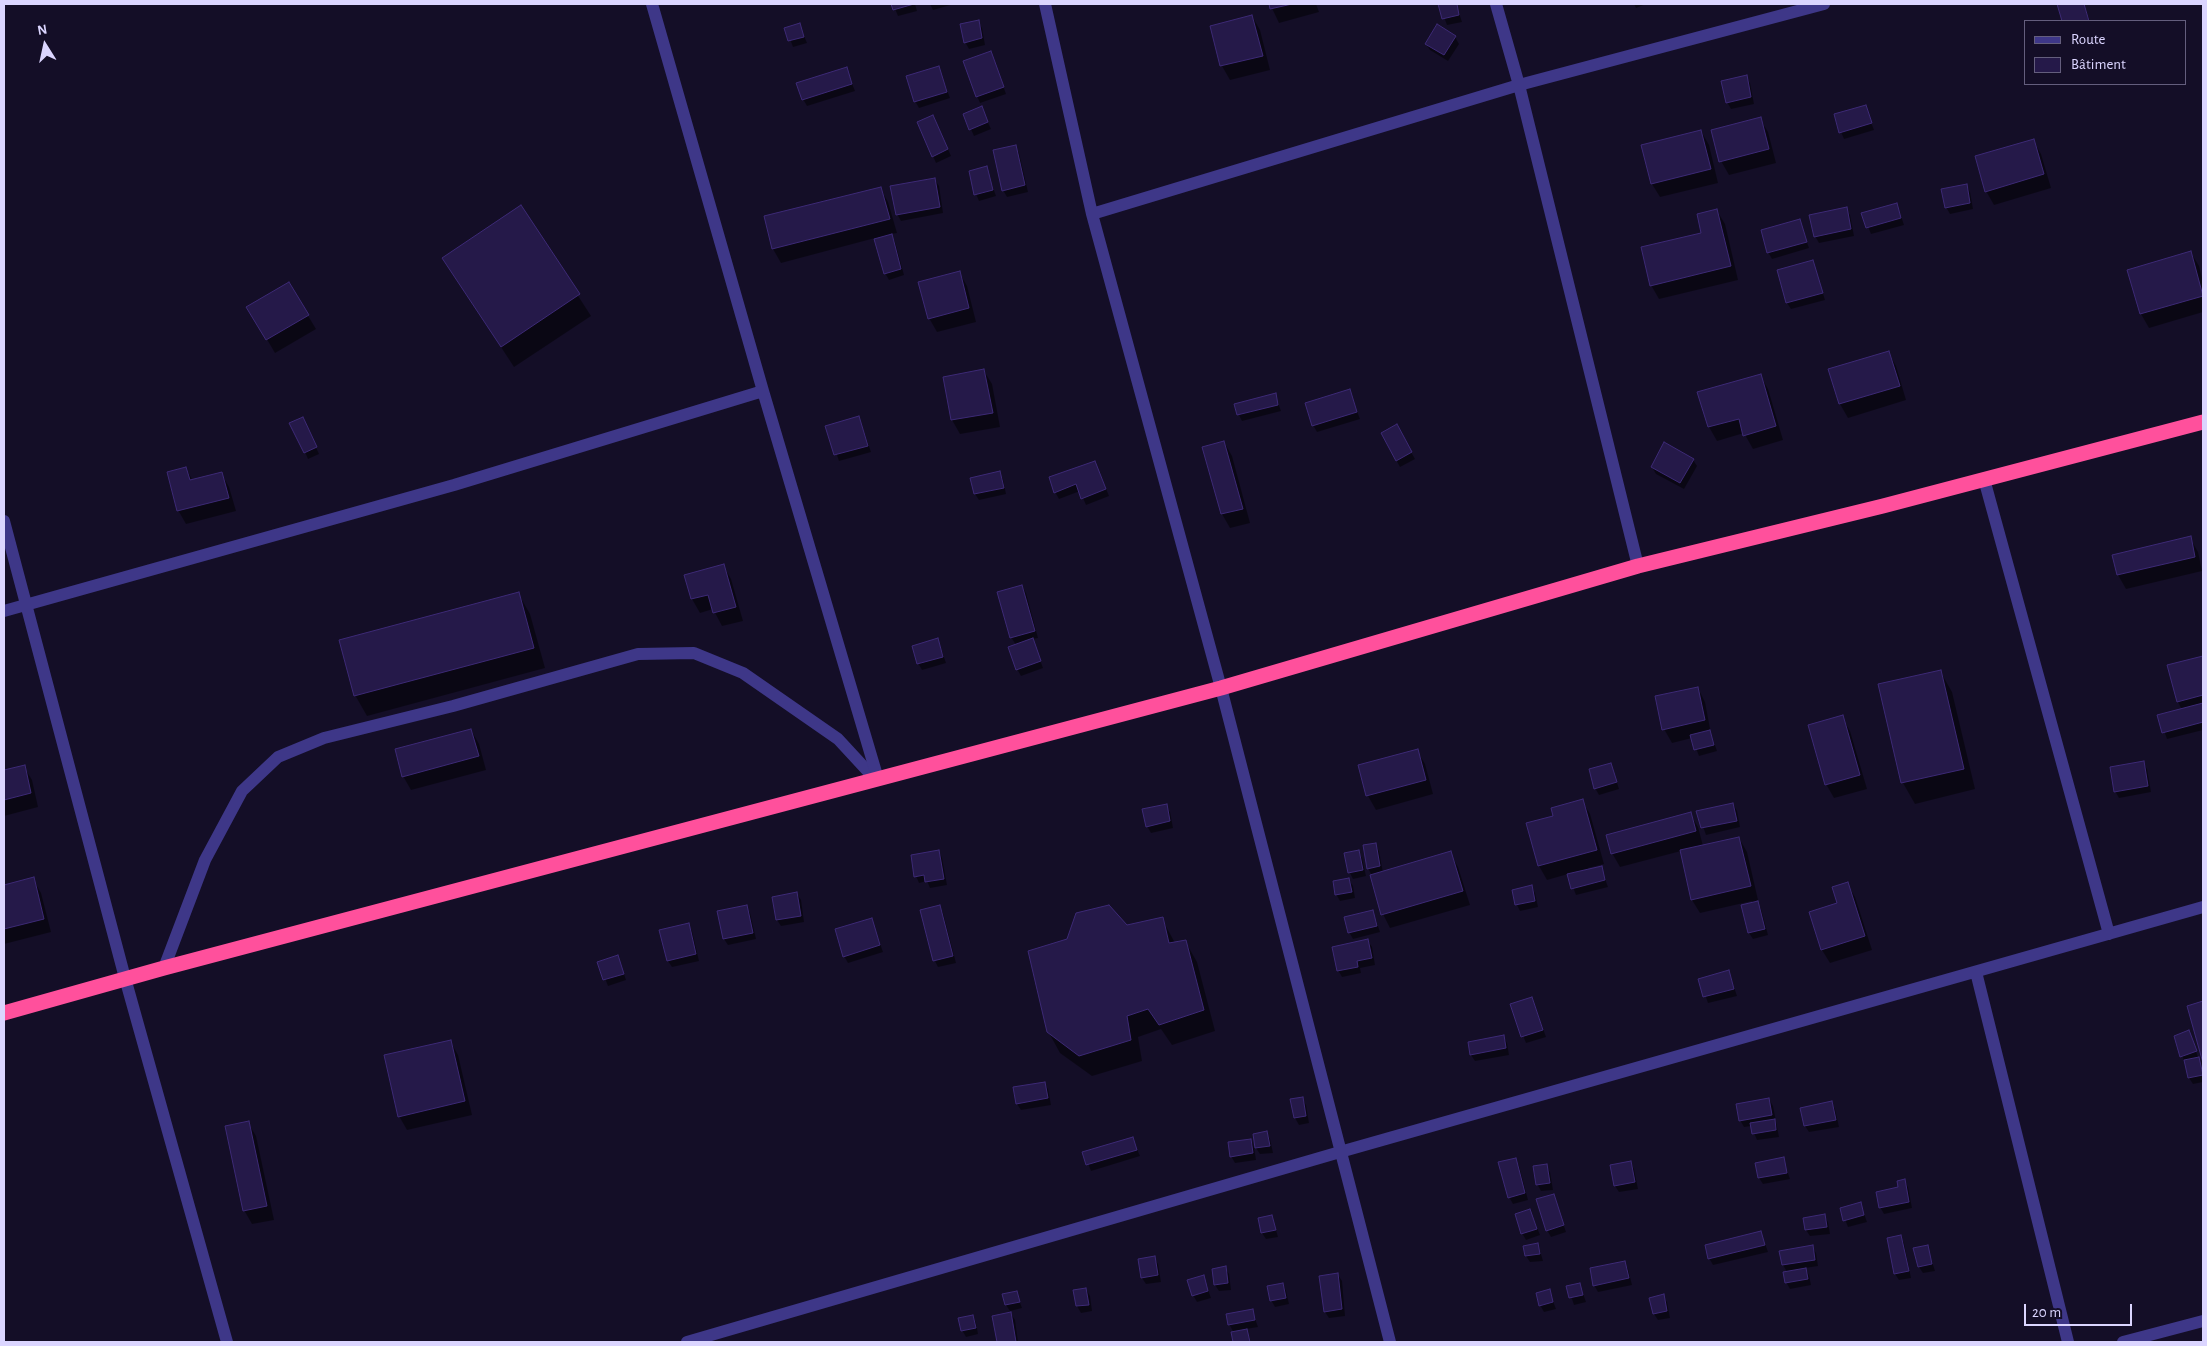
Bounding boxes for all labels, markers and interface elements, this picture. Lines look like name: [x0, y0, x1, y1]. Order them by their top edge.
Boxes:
north arrow: [20, 20, 70, 70]
legend: [2024, 20, 2187, 85]
text: N: [36, 22, 48, 38]
text: Route: [2071, 32, 2105, 47]
text: Bâtiment: [2071, 57, 2126, 72]
scale bar: [2027, 1294, 2134, 1326]
text: 20 m: [2032, 1305, 2061, 1320]

